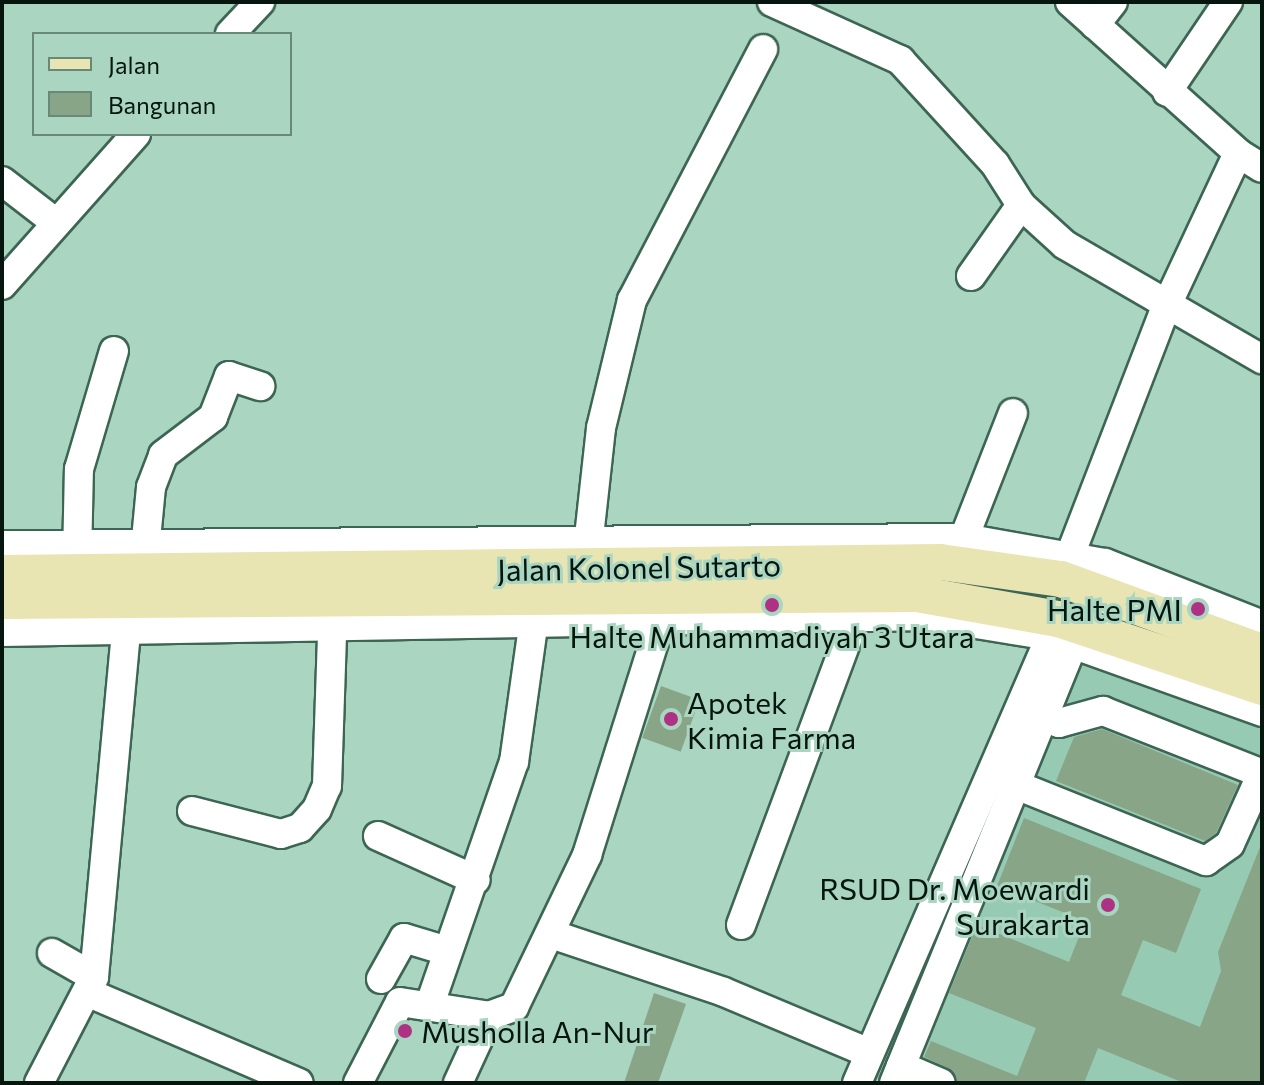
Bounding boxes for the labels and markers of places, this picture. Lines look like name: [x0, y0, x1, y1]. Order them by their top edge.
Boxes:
place label: Halte PMI: [1047, 591, 1182, 627]
marker: Halte Muhammadiyah 3 Utara: [763, 596, 781, 614]
marker: Halte PMI: [1189, 600, 1207, 618]
place label: Halte Muhammadiyah 3 Utara: [570, 618, 974, 654]
place label: Apotek Kimia Farma: [687, 684, 856, 754]
marker: Apotek Kimia Farma: [662, 710, 680, 728]
place label: RSUD Dr. Moewardi Surakarta: [819, 870, 1090, 940]
marker: RSUD Dr. Moewardi Surakarta: [1097, 894, 1119, 916]
place label: Musholla An-Nur: [421, 1013, 654, 1049]
marker: Musholla An-Nur: [396, 1022, 414, 1040]

